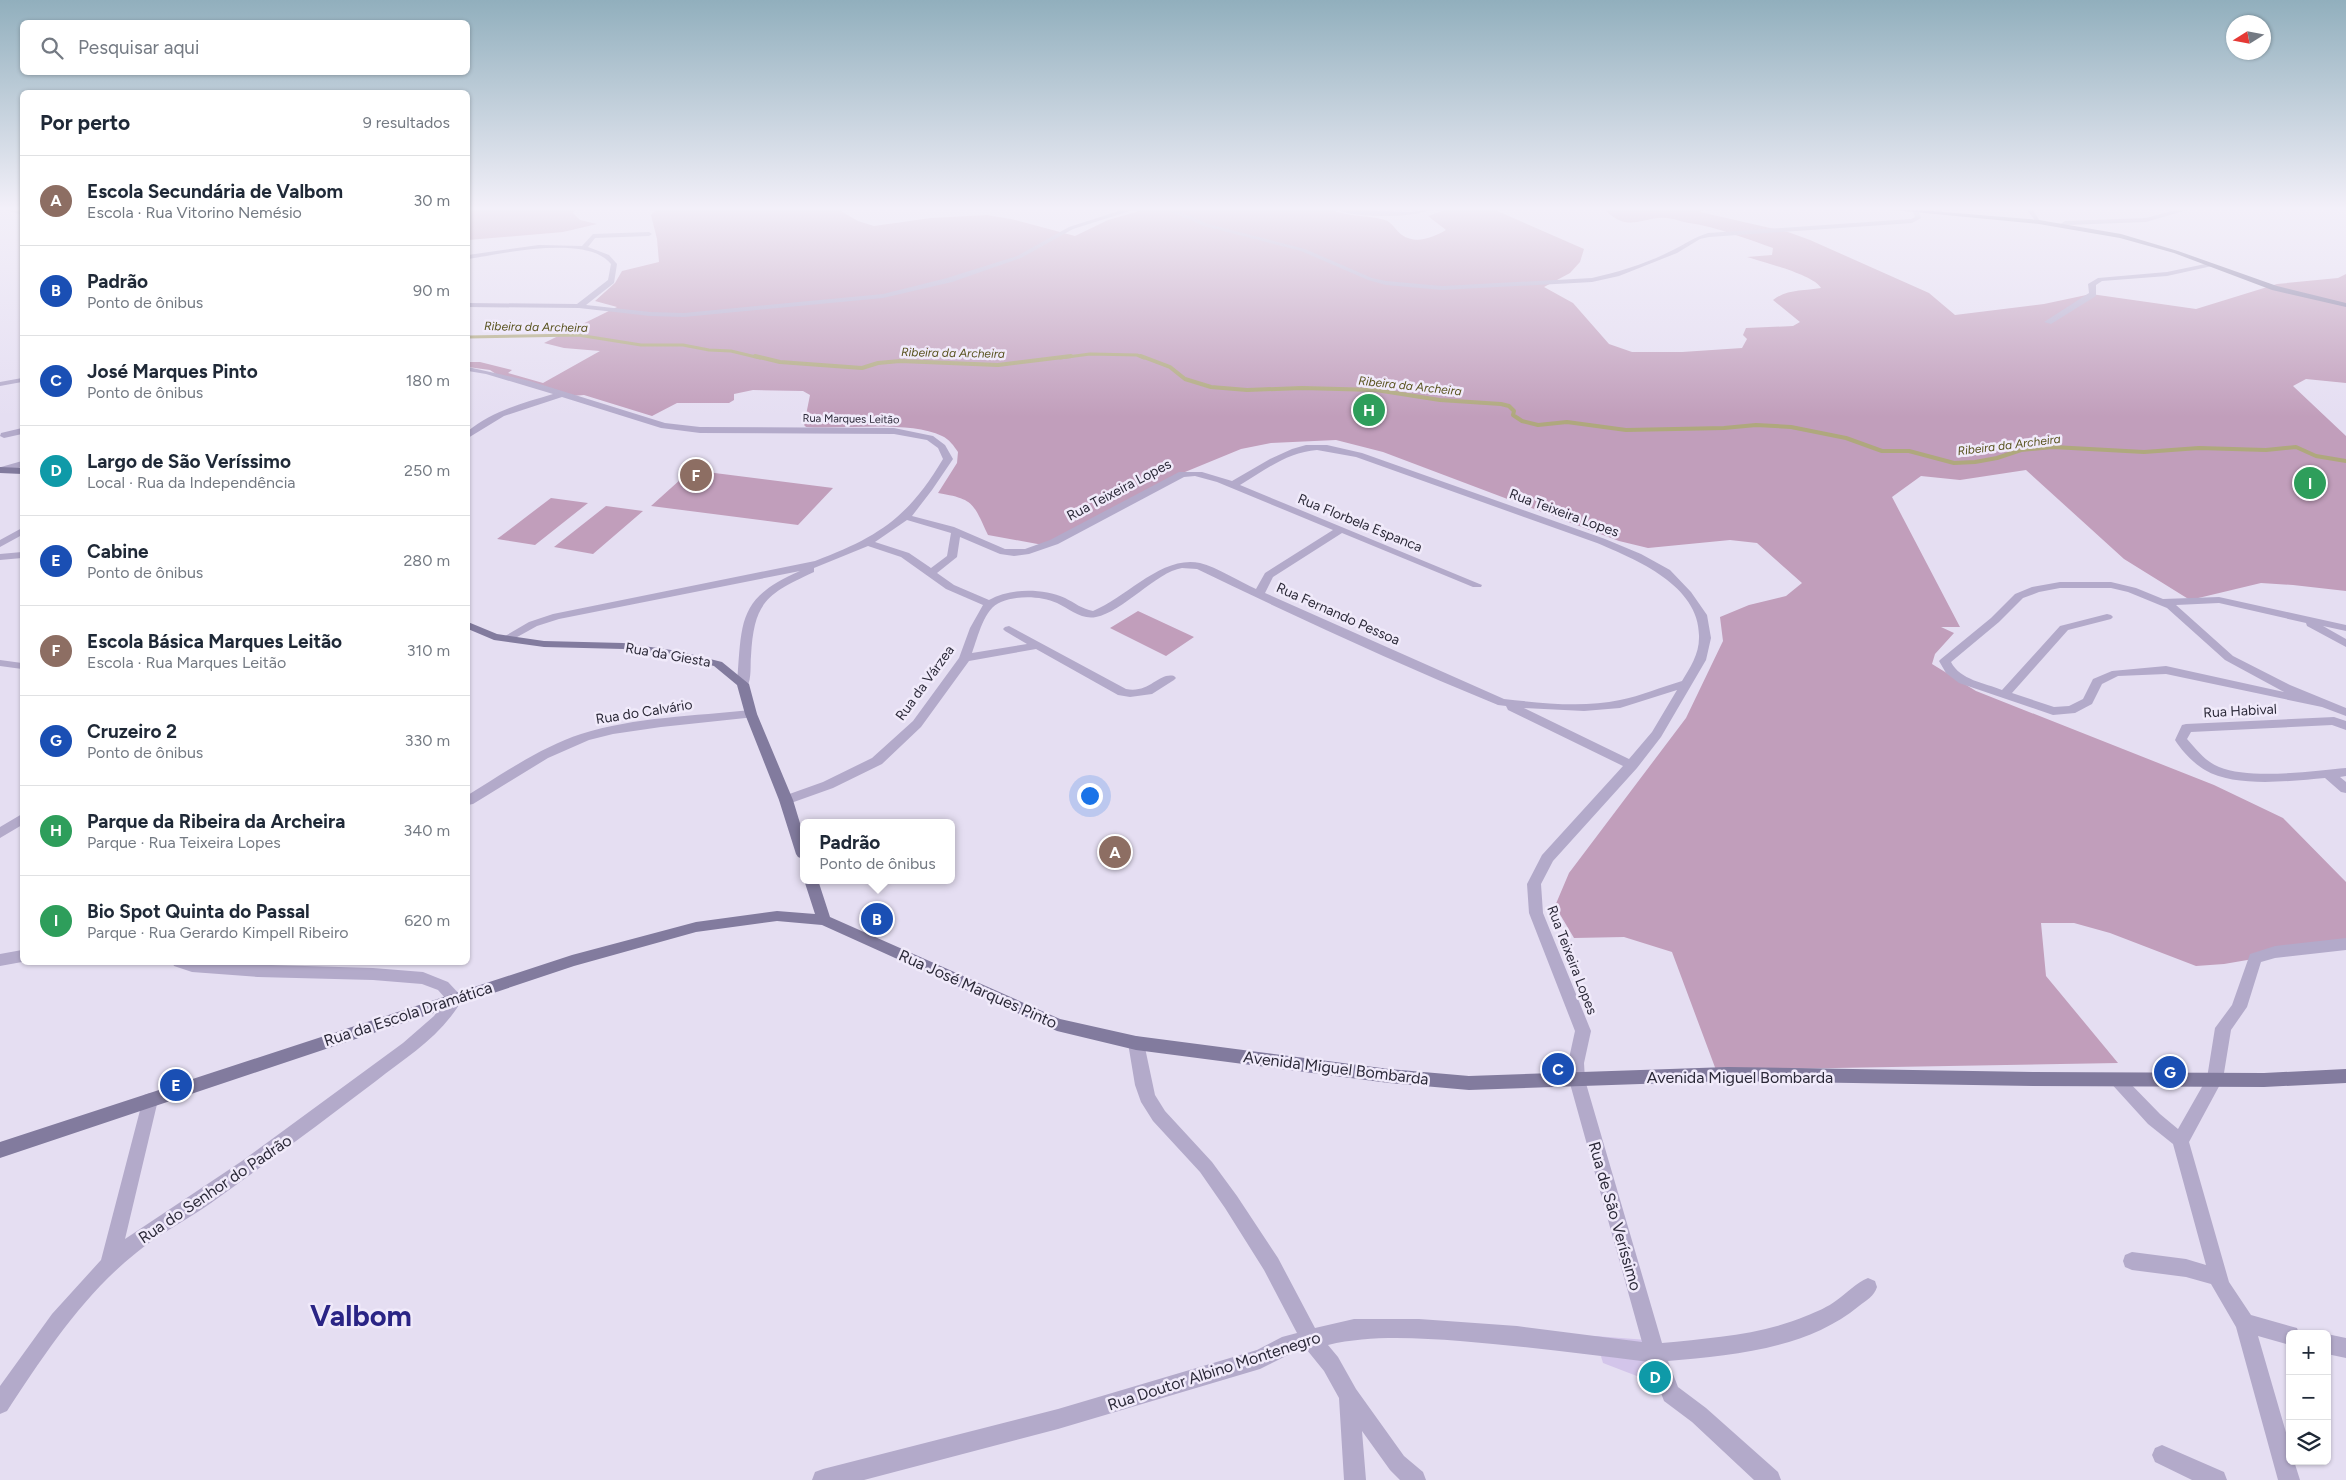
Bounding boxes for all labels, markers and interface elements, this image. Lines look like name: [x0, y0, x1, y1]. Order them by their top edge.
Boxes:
north arrow: [2226, 15, 2271, 60]
search box: [20, 20, 470, 75]
icon: search: [38, 34, 66, 62]
text: Pesquisar aqui: [78, 36, 199, 59]
text: Por perto: [40, 110, 130, 135]
text: 9 resultados: [363, 113, 450, 132]
text: Escola Secundária de Valbom: [87, 180, 343, 203]
text: A: [50, 191, 62, 210]
text: 30 m: [413, 191, 450, 210]
text: Escola · Rua Vitorino Nemésio: [87, 203, 302, 222]
text: Padrão: [87, 270, 148, 293]
text: B: [51, 281, 61, 300]
text: 90 m: [413, 281, 450, 300]
text: Ponto de ônibus: [87, 293, 203, 312]
water label: Ribeira da Archeira: [484, 319, 588, 335]
water label: Ribeira da Archeira: [901, 345, 1005, 361]
text: José Marques Pinto: [87, 360, 258, 383]
text: C: [50, 371, 62, 390]
text: 180 m: [406, 371, 450, 390]
water label: Ribeira da Archeira: [1358, 374, 1462, 398]
text: Ponto de ônibus: [87, 383, 203, 402]
pin: H: [1353, 391, 1385, 429]
street label: Rua Marques Leitão: [803, 412, 899, 426]
water label: Ribeira da Archeira: [1957, 432, 2061, 458]
text: Largo de São Veríssimo: [87, 450, 291, 473]
street label: Rua Teixeira Lopes: [1064, 455, 1174, 525]
pin: F: [680, 456, 712, 494]
text: D: [50, 461, 62, 480]
text: 250 m: [404, 461, 450, 480]
pin: I: [2294, 464, 2326, 502]
text: Local · Rua da Independência: [87, 473, 296, 492]
street label: Rua Teixeira Lopes: [1507, 485, 1621, 541]
street label: Rua Florbela Espanca: [1295, 490, 1425, 556]
text: Cabine: [87, 540, 149, 563]
text: E: [51, 551, 61, 570]
text: 280 m: [403, 551, 450, 570]
text: Ponto de ônibus: [87, 563, 203, 582]
street label: Rua Fernando Pessoa: [1274, 579, 1402, 649]
text: Escola Básica Marques Leitão: [87, 630, 342, 653]
street label: Rua da Giesta: [624, 639, 712, 671]
text: F: [52, 641, 60, 660]
text: 310 m: [407, 641, 450, 660]
street label: Rua da Várzea: [892, 642, 958, 724]
text: Escola · Rua Marques Leitão: [87, 653, 286, 672]
street label: Rua do Calvário: [594, 696, 694, 728]
street label: Rua Habival: [2203, 701, 2277, 721]
text: Cruzeiro 2: [87, 720, 177, 743]
text: G: [50, 731, 62, 750]
text: 330 m: [405, 731, 450, 750]
text: Ponto de ônibus: [87, 743, 203, 762]
your location: [1077, 783, 1103, 809]
text: Parque da Ribeira da Archeira: [87, 810, 345, 833]
popup: [800, 819, 955, 884]
text: H: [50, 821, 62, 840]
text: 340 m: [404, 821, 450, 840]
text: Padrão: [819, 831, 880, 854]
text: Parque · Rua Teixeira Lopes: [87, 833, 281, 852]
pin: A: [1099, 833, 1131, 871]
text: Ponto de ônibus: [819, 854, 936, 873]
text: Bio Spot Quinta do Passal: [87, 900, 310, 923]
pin: B: [861, 900, 893, 938]
street label: Rua Teixeira Lopes: [1543, 903, 1601, 1017]
text: I: [54, 911, 58, 930]
text: 620 m: [404, 911, 450, 930]
text: Parque · Rua Gerardo Kimpell Ribeiro: [87, 923, 349, 942]
street label: Rua José Marques Pinto: [896, 945, 1060, 1033]
street label: Rua da Escola Dramática: [321, 978, 495, 1050]
street label: Avenida Miguel Bombarda: [1242, 1047, 1430, 1089]
pin: C: [1542, 1050, 1574, 1088]
pin: G: [2154, 1053, 2186, 1091]
pin: E: [160, 1066, 192, 1104]
street label: Avenida Miguel Bombarda: [1647, 1068, 1833, 1087]
street label: Rua do Senhor do Padrão: [135, 1131, 295, 1247]
street label: Rua de São Veríssimo: [1585, 1139, 1645, 1293]
district label: Valbom: [310, 1298, 412, 1333]
street label: Rua Doutor Albino Montenegro: [1105, 1328, 1323, 1414]
map controls: [2286, 1330, 2331, 1465]
button: +: [2286, 1330, 2331, 1375]
pin: D: [1639, 1358, 1671, 1396]
button: −: [2286, 1375, 2331, 1420]
button: layers: [2286, 1420, 2331, 1465]

